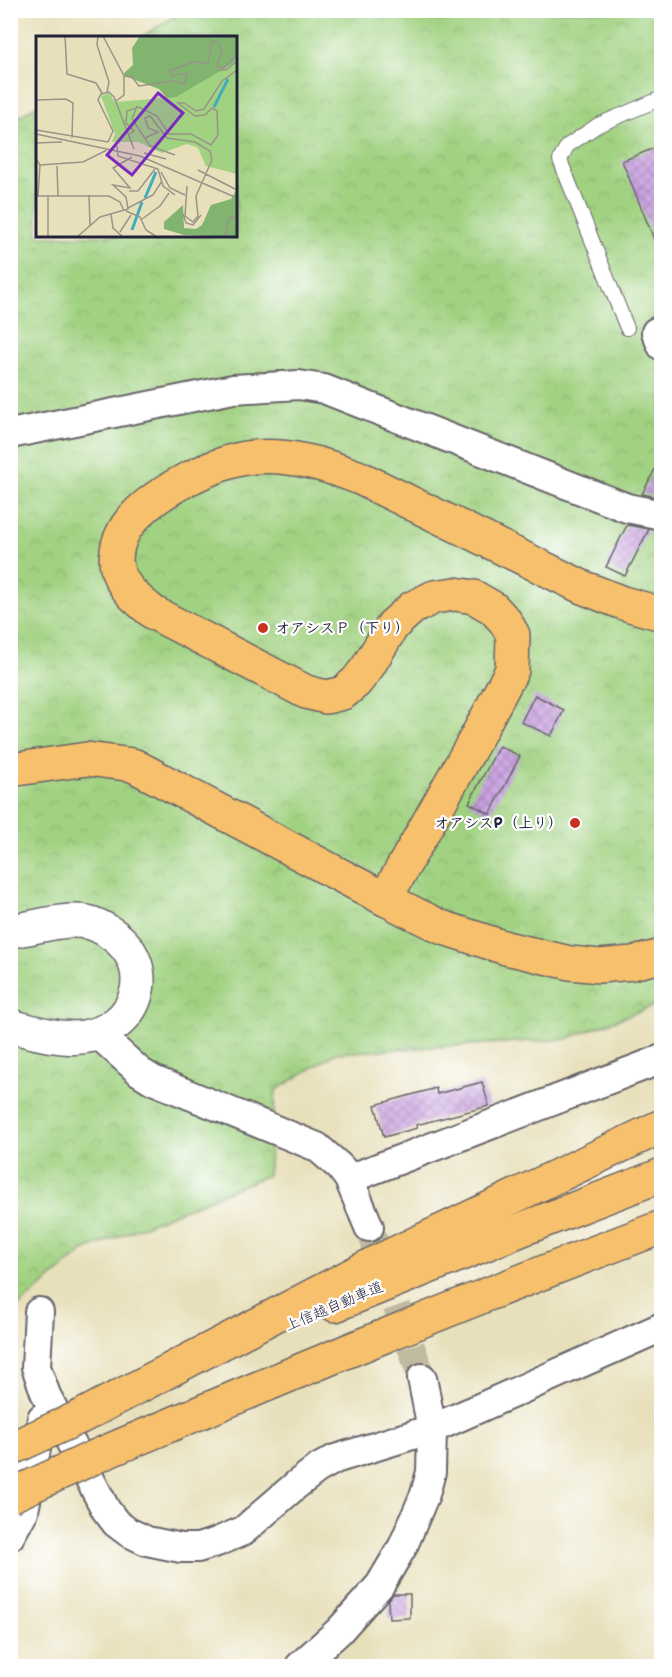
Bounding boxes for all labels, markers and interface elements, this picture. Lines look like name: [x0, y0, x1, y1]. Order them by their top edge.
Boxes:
inset map: [36, 36, 237, 237]
place label: オアシスＰ（下り）: [275, 618, 410, 638]
marker: オアシスＰ（下り）: [256, 621, 270, 635]
place label: オアシスP（上り）: [434, 813, 563, 833]
marker: オアシスP（上り）: [568, 816, 582, 830]
street label: 上信越自動車道: [282, 1276, 386, 1336]

